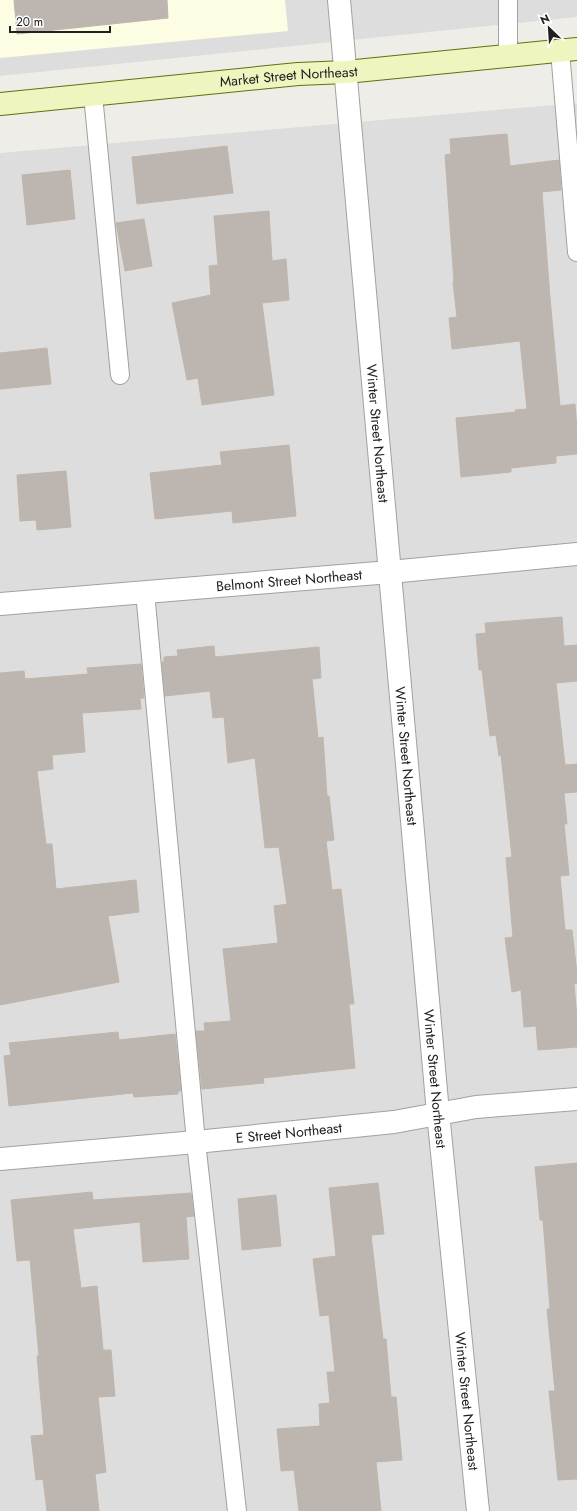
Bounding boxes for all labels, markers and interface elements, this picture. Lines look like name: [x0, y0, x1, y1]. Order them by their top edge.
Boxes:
scale bar: [10, 8, 110, 34]
north arrow: [529, 8, 569, 48]
text: N: [537, 10, 552, 28]
text: 20 m: [16, 13, 43, 31]
street label: Market Street Northeast: [219, 61, 359, 92]
street label: Winter Street Northeast: [361, 363, 394, 504]
street label: Belmont Street Northeast: [215, 564, 363, 596]
street label: Winter Street Northeast: [390, 686, 422, 827]
street label: Winter Street Northeast: [419, 1009, 452, 1150]
street label: E Street Northeast: [235, 1117, 343, 1148]
street label: Winter Street Northeast: [450, 1331, 484, 1472]

